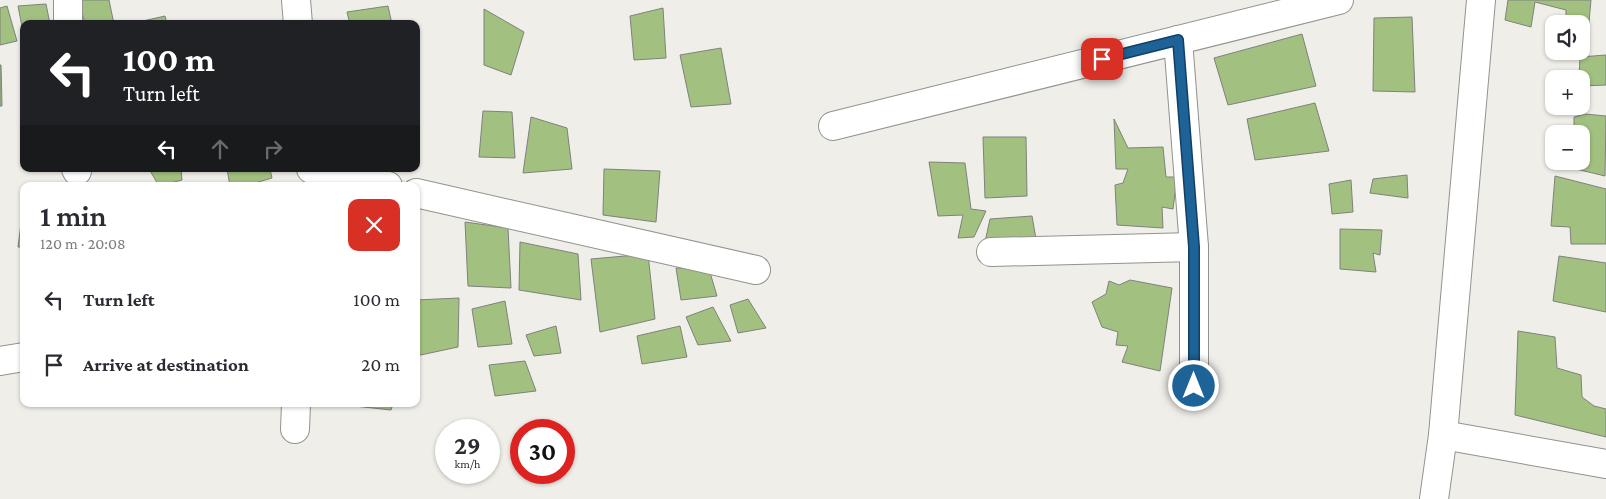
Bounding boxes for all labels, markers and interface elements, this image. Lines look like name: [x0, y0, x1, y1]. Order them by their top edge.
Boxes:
map controls: [1545, 15, 1590, 170]
button: sound: [1545, 15, 1590, 60]
pin: [1081, 38, 1123, 80]
icon: left: [40, 40, 105, 105]
text: 100 m: [123, 40, 215, 79]
icon: arrive: [1088, 45, 1116, 73]
button: +: [1545, 70, 1590, 115]
text: Turn left: [123, 81, 200, 106]
button: −: [1545, 125, 1590, 170]
icon: left: [153, 135, 181, 163]
icon: ahead: [206, 135, 234, 163]
icon: right: [259, 135, 287, 163]
text: 1 min: [40, 199, 107, 232]
button: close: [348, 199, 400, 251]
text: 120 m · 20:08: [40, 235, 126, 252]
icon: left: [40, 286, 68, 314]
text: Turn left: [83, 289, 155, 310]
text: 100 m: [353, 289, 400, 310]
icon: arrive: [40, 351, 68, 379]
text: Arrive at destination: [83, 354, 249, 375]
text: 20 m: [361, 354, 400, 375]
position arrow: [1167, 359, 1219, 411]
speed limit sign: 30: [510, 419, 575, 484]
text: 29: [454, 432, 481, 459]
text: km/h: [455, 457, 480, 471]

